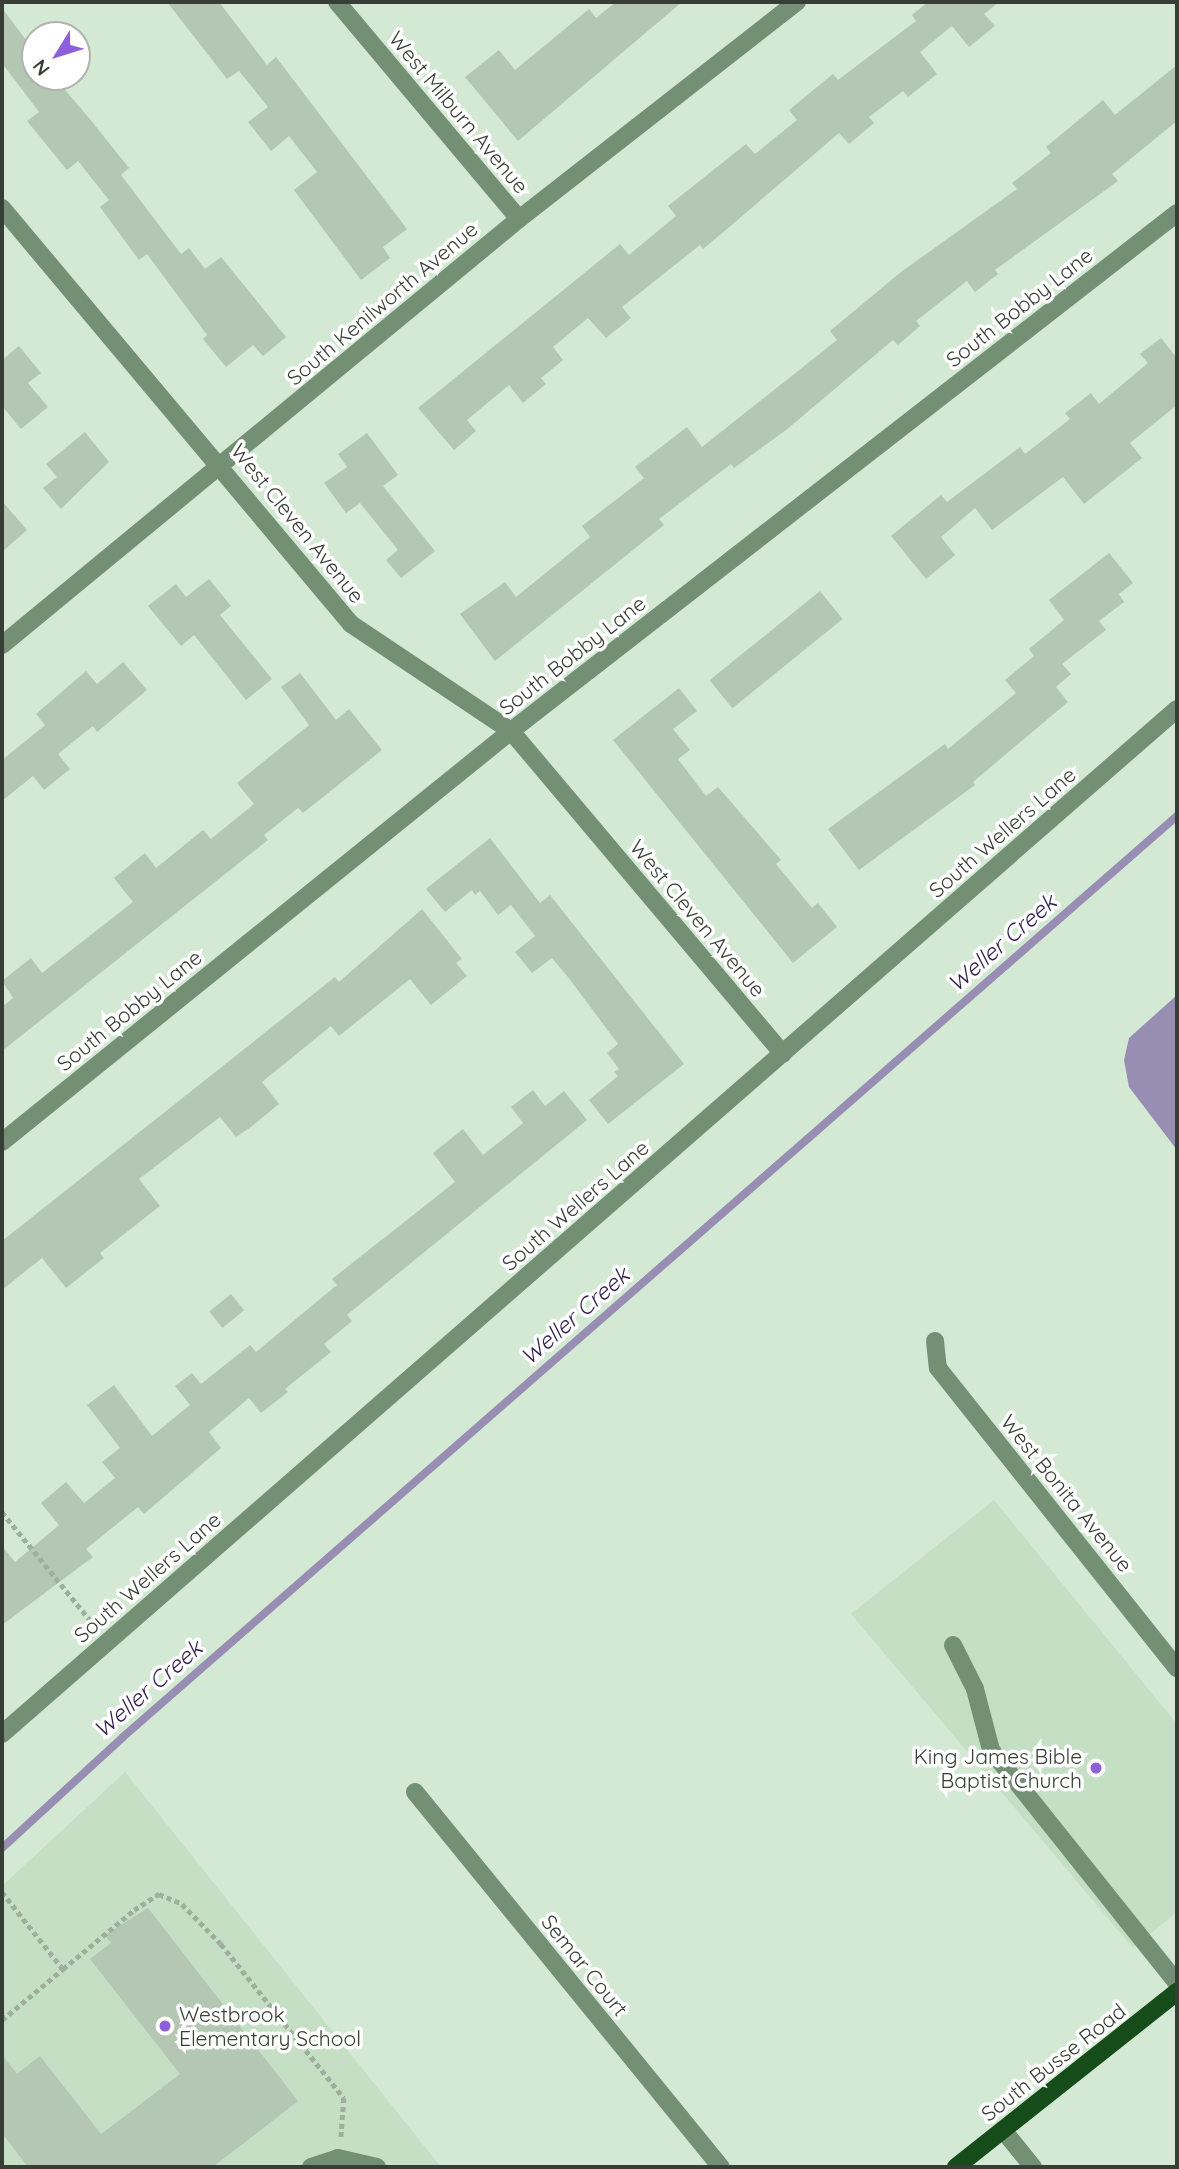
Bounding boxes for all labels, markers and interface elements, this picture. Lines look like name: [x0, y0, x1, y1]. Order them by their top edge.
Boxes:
north arrow: [21, 21, 91, 91]
street label: West Milburn Avenue: [384, 26, 534, 198]
text: N: [27, 55, 55, 81]
street label: South Kenilworth Avenue: [282, 216, 482, 390]
street label: South Bobby Lane: [941, 242, 1097, 372]
street label: West Cleven Avenue: [226, 438, 370, 608]
street label: South Bobby Lane: [494, 590, 650, 720]
street label: South Wellers Lane: [924, 761, 1080, 903]
street label: West Cleven Avenue: [625, 834, 771, 1002]
water label: Weller Creek: [942, 888, 1062, 998]
street label: South Bobby Lane: [52, 944, 206, 1076]
street label: South Wellers Lane: [497, 1134, 653, 1276]
water label: Weller Creek: [515, 1261, 635, 1371]
street label: West Bonita Avenue: [996, 1409, 1138, 1577]
street label: South Wellers Lane: [69, 1506, 225, 1648]
water label: Weller Creek: [88, 1634, 208, 1744]
place label: King James Bible Baptist Church: [914, 1743, 1082, 1793]
marker: King James Bible Baptist Church: [1088, 1760, 1104, 1776]
street label: Semar Court: [537, 1909, 633, 2021]
street label: South Busse Road: [976, 1998, 1130, 2126]
place label: Westbrook Elementary School: [179, 2001, 361, 2051]
marker: Westbrook Elementary School: [157, 2018, 173, 2034]

